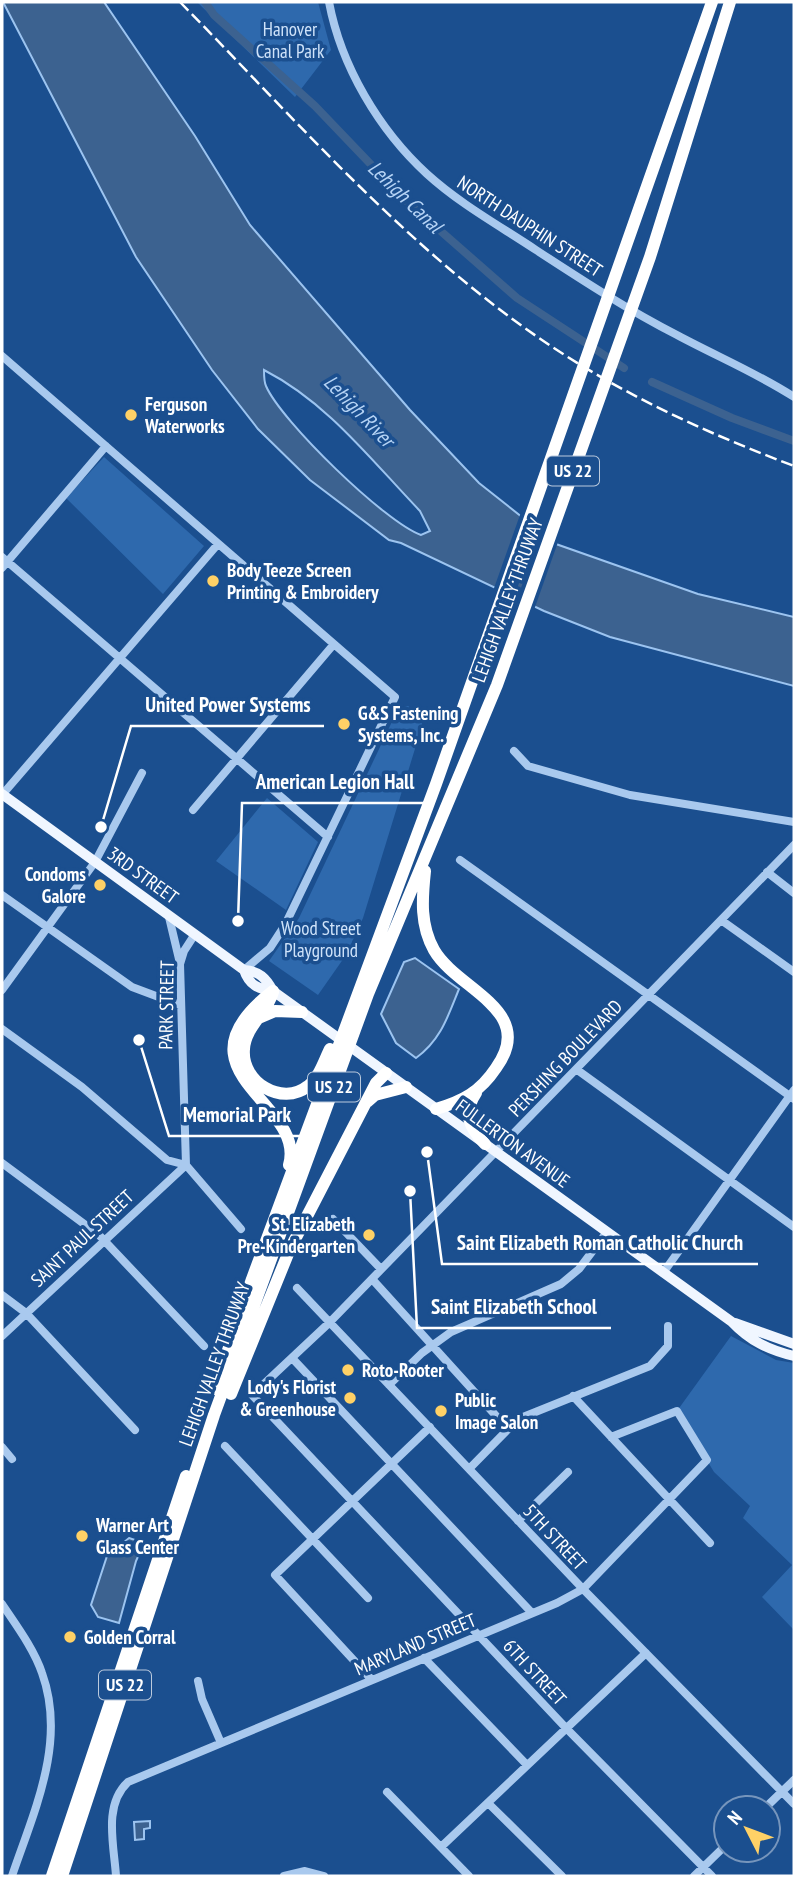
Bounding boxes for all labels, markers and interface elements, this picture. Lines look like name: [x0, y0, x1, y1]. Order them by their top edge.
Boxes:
park label: Hanover Canal Park: [256, 17, 325, 63]
water label: Lehigh Canal: [362, 155, 450, 240]
street label: NORTH DAUPHIN STREET: [453, 170, 607, 282]
water label: Lehigh River: [318, 369, 403, 455]
place label: Ferguson Waterworks: [144, 392, 225, 438]
marker: Ferguson Waterworks: [123, 407, 139, 423]
road number: US 22: [547, 457, 599, 486]
street label: LEHIGH VALLEY THRUWAY: [466, 514, 548, 685]
place label: Body Teeze Screen Printing & Embroidery: [227, 558, 379, 604]
marker: Body Teeze Screen Printing & Embroidery: [205, 573, 221, 589]
callout: United Power Systems: [131, 684, 324, 726]
text: United Power Systems: [145, 691, 311, 718]
place label: G&S Fastening Systems, Inc.: [358, 701, 458, 747]
marker: G&S Fastening Systems, Inc.: [336, 716, 352, 732]
callout: American Legion Hall: [242, 761, 429, 803]
text: American Legion Hall: [255, 768, 415, 795]
street label: 3RD STREET: [103, 841, 184, 909]
place label: Condoms Galore: [25, 862, 86, 908]
marker: Condoms Galore: [92, 877, 108, 893]
park label: Wood Street Playground: [281, 916, 362, 962]
street label: PARK STREET: [153, 960, 179, 1050]
street label: PERSHING BOULEVARD: [503, 994, 627, 1122]
road number: US 22: [308, 1072, 360, 1102]
callout: Memorial Park: [169, 1094, 305, 1136]
street label: FULLERTON AVENUE: [451, 1094, 575, 1192]
text: Memorial Park: [183, 1101, 291, 1128]
street label: SAINT PAUL STREET: [26, 1184, 139, 1292]
place label: St. Elizabeth Pre-Kindergarten: [238, 1212, 355, 1258]
callout: Saint Elizabeth Roman Catholic Church: [442, 1222, 758, 1264]
marker: St. Elizabeth Pre-Kindergarten: [361, 1227, 377, 1243]
text: Saint Elizabeth Roman Catholic Church: [457, 1229, 743, 1256]
street label: LEHIGH VALLEY THRUWAY: [173, 1278, 255, 1449]
callout: Saint Elizabeth School: [417, 1286, 611, 1328]
text: Saint Elizabeth School: [431, 1293, 598, 1320]
place label: Roto-Rooter: [362, 1358, 444, 1382]
marker: Roto-Rooter: [340, 1362, 356, 1378]
place label: Lody's Florist & Greenhouse: [239, 1375, 336, 1421]
place label: Public Image Salon: [455, 1388, 538, 1434]
marker: Lody's Florist & Greenhouse: [342, 1390, 358, 1406]
marker: Public Image Salon: [433, 1403, 449, 1419]
street label: 5TH STREET: [518, 1499, 592, 1575]
place label: Warner Art Glass Center: [95, 1513, 179, 1559]
marker: Warner Art Glass Center: [74, 1528, 90, 1544]
street label: MARYLAND STREET: [351, 1607, 480, 1680]
place label: Golden Corral: [84, 1625, 176, 1649]
marker: Golden Corral: [62, 1629, 78, 1645]
street label: 6TH STREET: [498, 1634, 572, 1710]
road number: US 22: [99, 1670, 151, 1700]
north arrow: [712, 1794, 782, 1864]
text: N: [722, 1806, 747, 1829]

